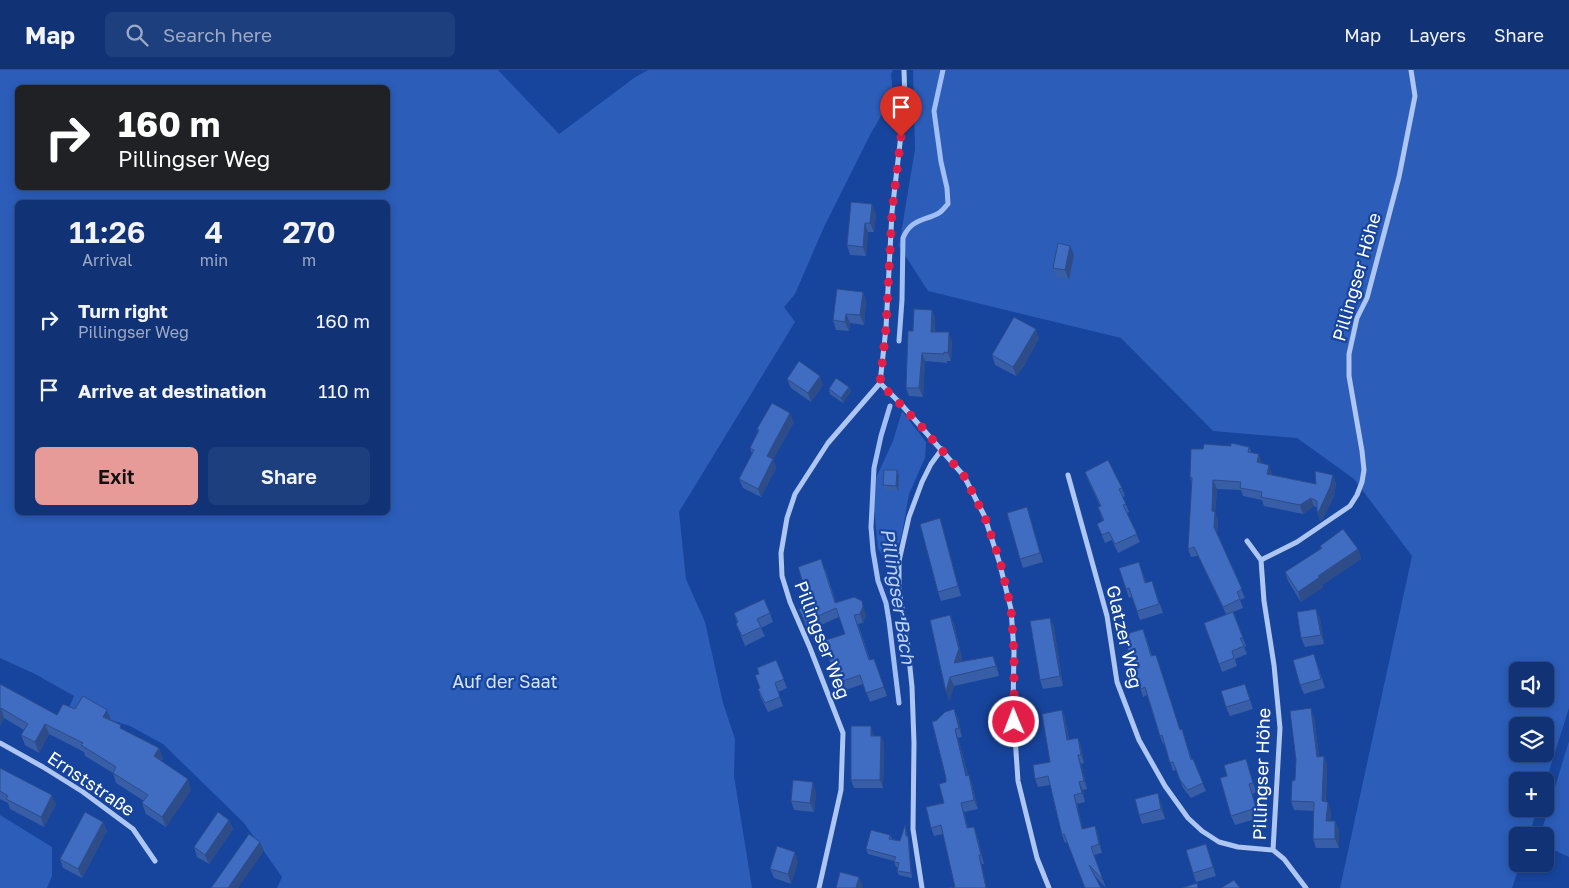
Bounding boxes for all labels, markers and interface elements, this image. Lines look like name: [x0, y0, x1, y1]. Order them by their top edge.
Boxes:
search box: [105, 12, 455, 57]
text: Map: [25, 20, 75, 49]
icon: search: [123, 21, 151, 49]
text: Search here: [163, 23, 272, 46]
text: Map: [1344, 24, 1381, 46]
text: Layers: [1409, 24, 1466, 46]
text: Share: [1494, 24, 1544, 46]
pin: [880, 86, 922, 137]
icon: arrive: [887, 93, 915, 121]
text: 160 m: [118, 103, 220, 145]
icon: right: [35, 105, 100, 170]
text: Pillingser Weg: [118, 145, 270, 172]
street label: Pillingser Höhe: [1327, 210, 1385, 343]
text: 11:26: [69, 214, 146, 250]
text: 4: [205, 214, 223, 250]
text: 270: [282, 214, 336, 250]
text: Arrival: [82, 250, 132, 270]
text: min: [200, 250, 228, 270]
text: m: [302, 250, 316, 270]
text: Turn right: [78, 299, 168, 322]
icon: right: [35, 306, 63, 334]
text: 160 m: [316, 309, 370, 332]
text: Pillingser Weg: [78, 322, 189, 342]
icon: arrive: [35, 376, 63, 404]
text: Arrive at destination: [78, 379, 266, 402]
text: 110 m: [318, 379, 370, 402]
button: Exit: [35, 447, 198, 505]
button: Share: [208, 447, 370, 505]
water label: Pillingser Bach: [876, 527, 921, 667]
street label: Pillingser Weg: [790, 578, 856, 702]
street label: Glatzer Weg: [1102, 583, 1148, 691]
map controls: [1509, 662, 1554, 872]
button: sound: [1509, 662, 1554, 707]
park label: Auf der Saat: [452, 670, 558, 692]
position arrow: [987, 695, 1039, 747]
street label: Pillingser Höhe: [1248, 707, 1274, 841]
button: layers: [1509, 717, 1554, 762]
street label: Ernststraße: [44, 746, 139, 820]
button: +: [1509, 772, 1554, 817]
button: −: [1509, 827, 1554, 872]

